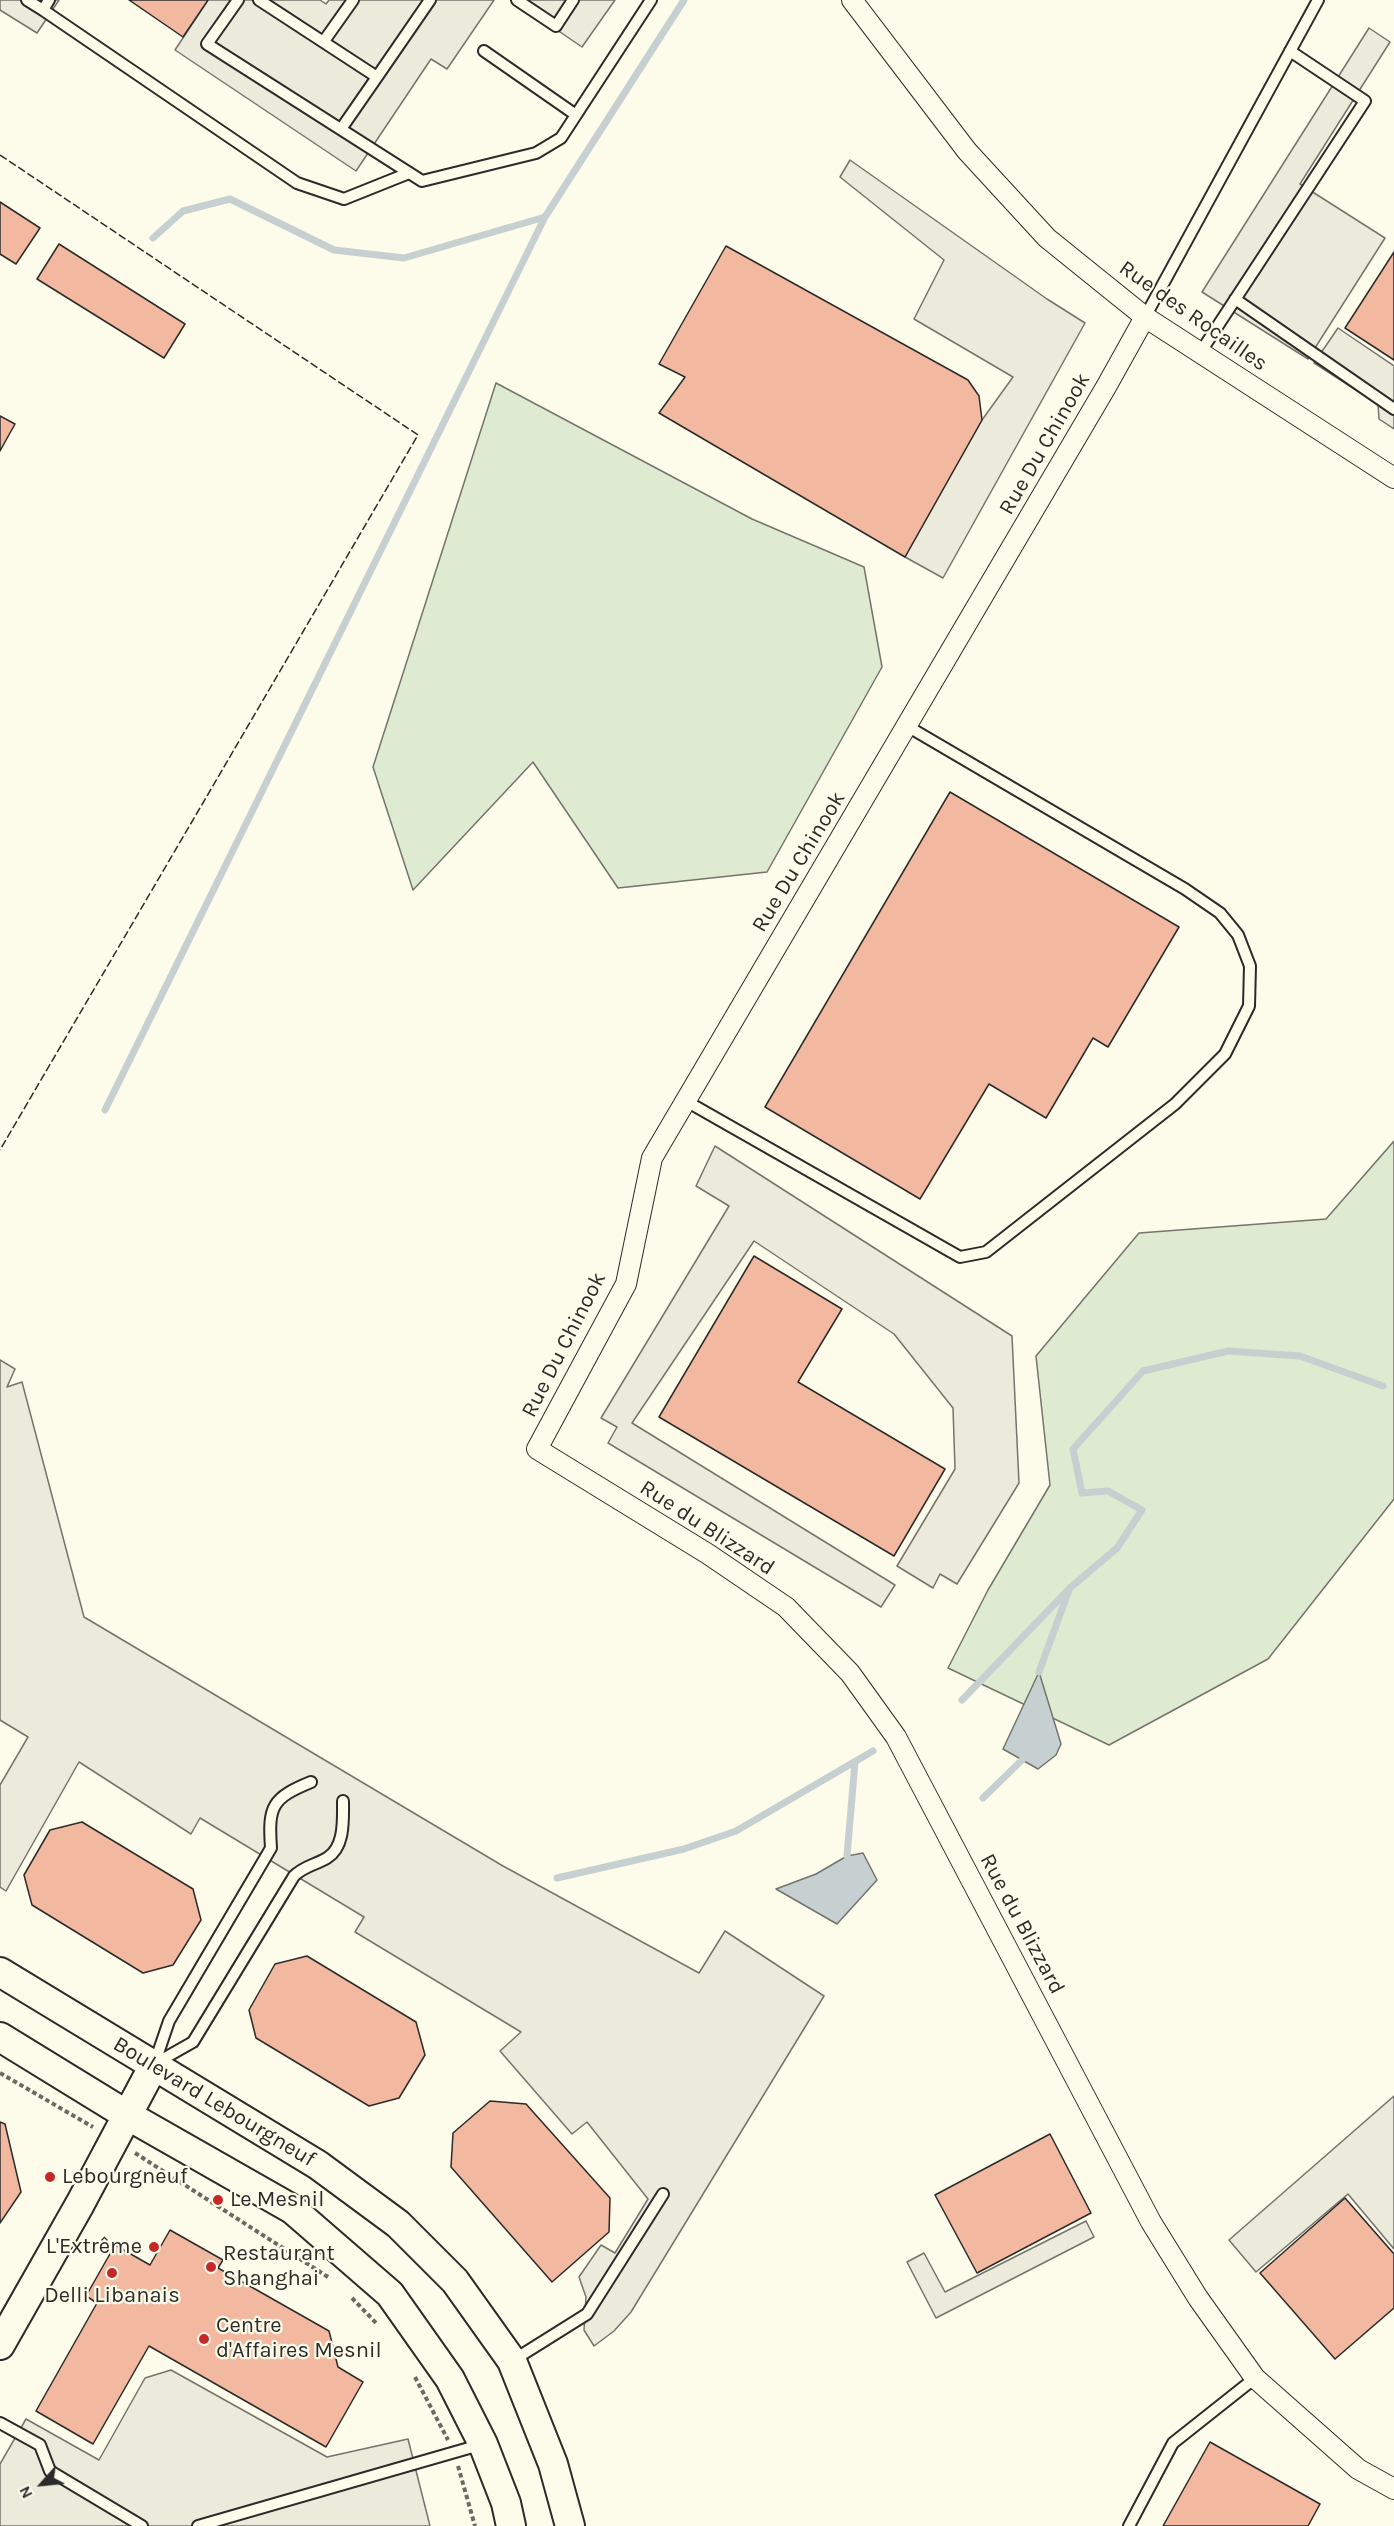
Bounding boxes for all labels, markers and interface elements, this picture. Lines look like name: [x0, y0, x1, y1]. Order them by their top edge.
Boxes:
street label: Rue des Rocailles: [1114, 255, 1272, 377]
street label: Rue Du Chinook: [994, 368, 1096, 520]
street label: Rue Du Chinook: [747, 787, 851, 937]
street label: Rue Du Chinook: [516, 1268, 612, 1422]
street label: Rue du Blizzard: [635, 1475, 779, 1581]
street label: Rue du Blizzard: [974, 1849, 1070, 1999]
street label: Boulevard Lebourgneuf: [108, 2031, 320, 2173]
place label: Lebourgneuf: [62, 2164, 187, 2190]
marker: Lebourgneuf: [43, 2170, 57, 2184]
place label: Le Mesnil: [230, 2187, 324, 2213]
marker: Le Mesnil: [211, 2193, 225, 2207]
place label: L'Extrême: [46, 2234, 142, 2260]
marker: L'Extrême: [147, 2240, 161, 2254]
place label: Restaurant Shanghai: [223, 2241, 335, 2292]
marker: Restaurant Shanghai: [204, 2260, 218, 2274]
marker: Delli Libanais: [105, 2266, 119, 2280]
place label: Delli Libanais: [44, 2283, 180, 2309]
place label: Centre d'Affaires Mesnil: [216, 2313, 382, 2364]
marker: Centre d'Affaires Mesnil: [197, 2332, 211, 2346]
north arrow: [12, 2454, 72, 2514]
text: N: [14, 2483, 37, 2502]

